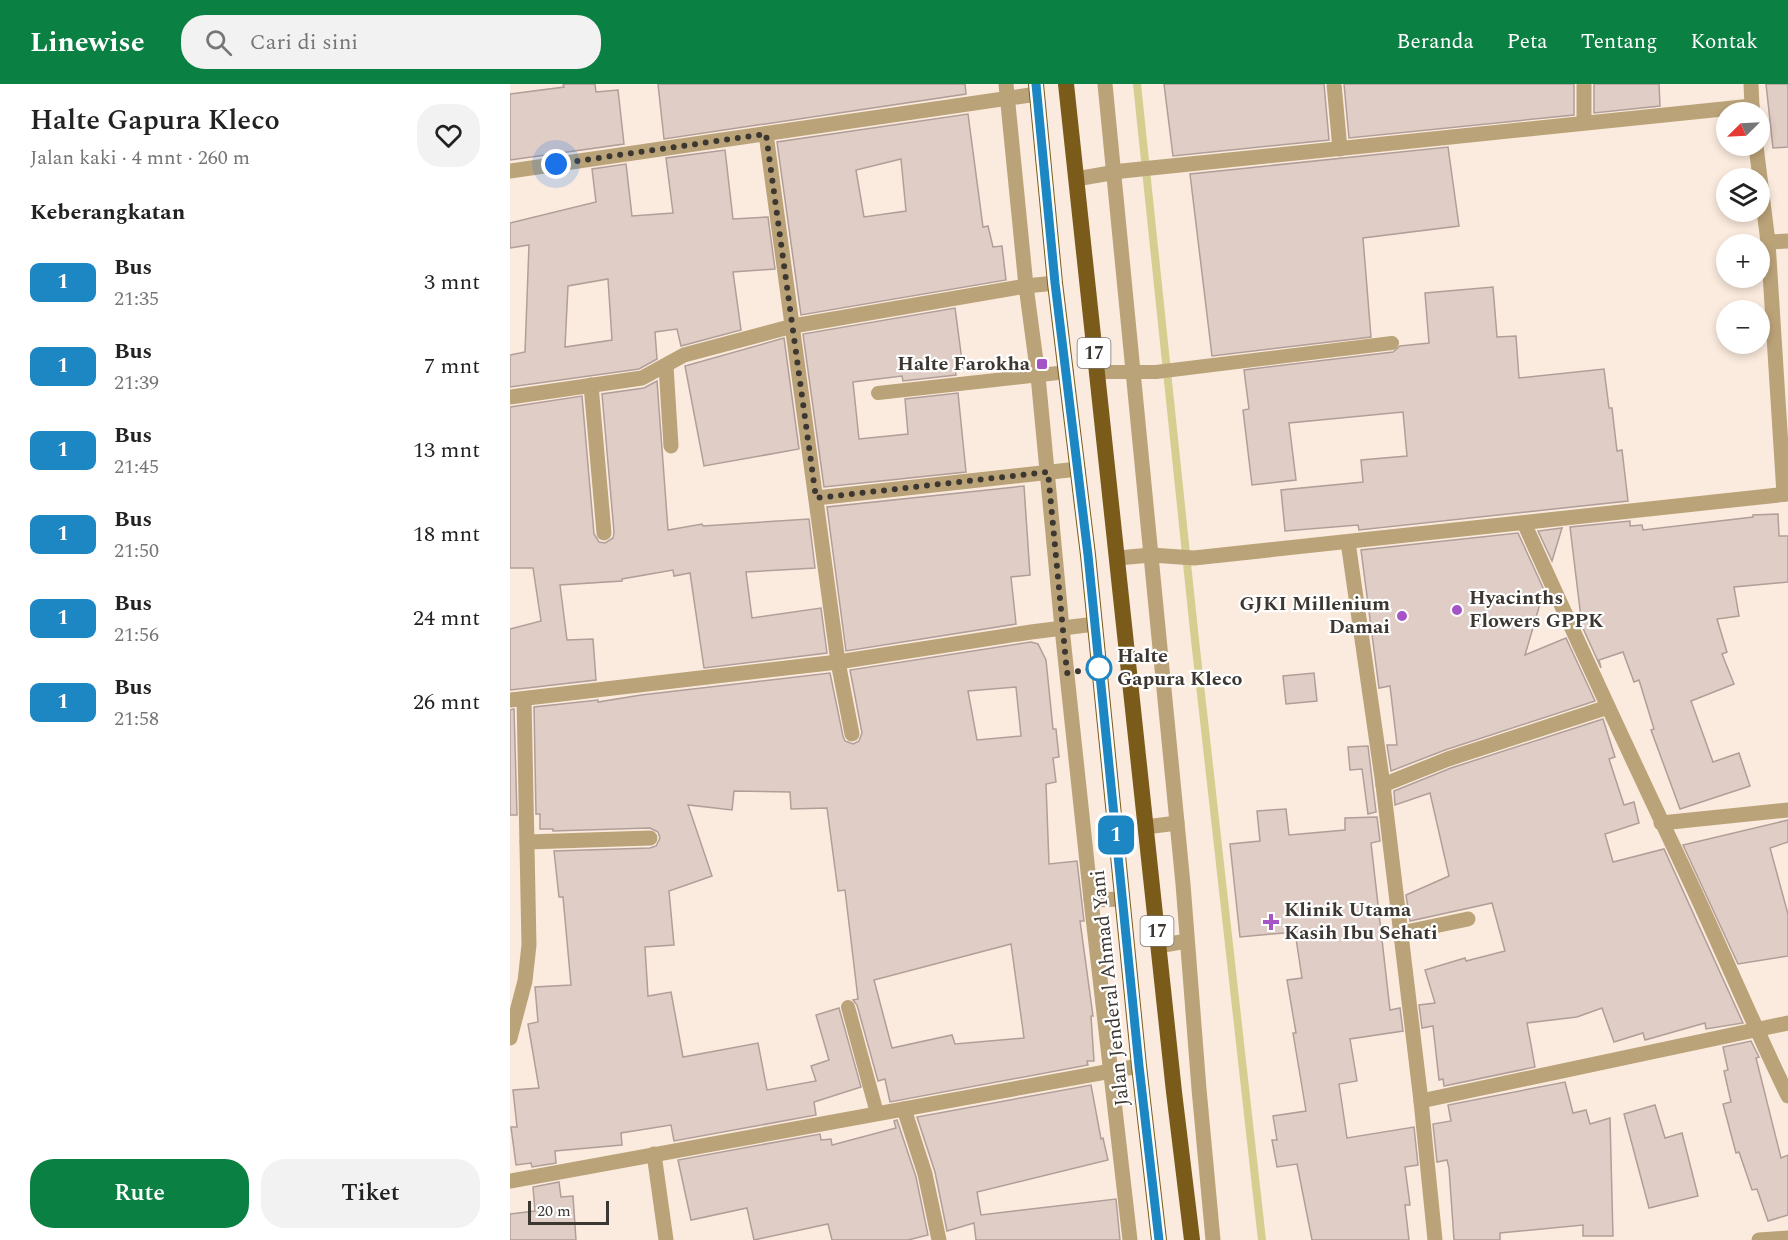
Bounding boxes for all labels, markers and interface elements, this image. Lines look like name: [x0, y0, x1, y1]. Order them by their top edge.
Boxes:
search box: [181, 15, 601, 69]
text: Linewise: [30, 21, 145, 64]
icon: search: [202, 26, 235, 59]
text: Cari di sini: [250, 26, 358, 59]
text: Beranda: [1397, 26, 1474, 58]
text: Peta: [1507, 26, 1548, 58]
text: Tentang: [1581, 26, 1657, 58]
text: Kontak: [1690, 26, 1758, 58]
text: Halte Gapura Kleco: [30, 99, 280, 142]
north arrow: [1716, 102, 1770, 156]
map controls: [1716, 102, 1770, 354]
button: heart: [417, 104, 480, 167]
text: Jalan kaki · 4 mnt · 260 m: [30, 143, 250, 173]
your location: [541, 149, 571, 179]
button: layers: [1716, 168, 1770, 222]
text: Keberangkatan: [30, 196, 185, 229]
button: +: [1716, 234, 1770, 288]
text: Bus: [114, 251, 152, 284]
text: 1: [57, 266, 69, 298]
text: 3 mnt: [424, 266, 480, 299]
text: 21:35: [114, 284, 159, 314]
button: −: [1716, 300, 1770, 354]
text: Bus: [114, 335, 152, 368]
road number: 17: [1078, 338, 1110, 368]
place label: Halte Farokha: [897, 349, 1031, 379]
text: 1: [57, 350, 69, 382]
text: 7 mnt: [424, 350, 480, 383]
marker: Halte Farokha: [1035, 357, 1049, 371]
text: 21:39: [114, 368, 159, 398]
text: Bus: [114, 419, 152, 452]
text: 1: [57, 434, 69, 466]
text: 13 mnt: [413, 434, 480, 467]
text: 21:45: [114, 452, 159, 482]
text: Bus: [114, 503, 152, 536]
text: 1: [57, 518, 69, 550]
text: 18 mnt: [413, 518, 480, 551]
text: 21:50: [114, 536, 159, 566]
place label: Hyacinths Flowers GPPK: [1469, 583, 1604, 636]
text: Bus: [114, 587, 152, 620]
place label: GJKI Millenium Damai: [1239, 589, 1390, 642]
text: 1: [57, 602, 69, 634]
text: 24 mnt: [413, 602, 480, 635]
marker: Hyacinths Flowers GPPK: [1450, 603, 1464, 617]
marker: GJKI Millenium Damai: [1395, 609, 1409, 623]
text: 21:56: [114, 620, 159, 650]
place label: Halte Gapura Kleco: [1117, 641, 1243, 694]
marker: Halte Gapura Kleco: [1086, 655, 1112, 681]
text: Bus: [114, 671, 152, 704]
text: 1: [57, 686, 69, 718]
text: 26 mnt: [413, 686, 480, 719]
text: 21:58: [114, 704, 159, 734]
line badge: 1: [1096, 816, 1136, 855]
text: 1: [1110, 819, 1122, 851]
street label: Jalan Jenderal Ahmad Yani: [1083, 868, 1137, 1108]
place label: Klinik Utama Kasih Ibu Sehati: [1284, 895, 1438, 948]
marker: Klinik Utama Kasih Ibu Sehati: [1262, 913, 1280, 931]
road number: 17: [1140, 916, 1174, 946]
button: Rute: [30, 1159, 249, 1228]
button: Tiket: [261, 1159, 480, 1228]
scale bar: [528, 1198, 609, 1226]
text: 20 m: [537, 1199, 571, 1223]

